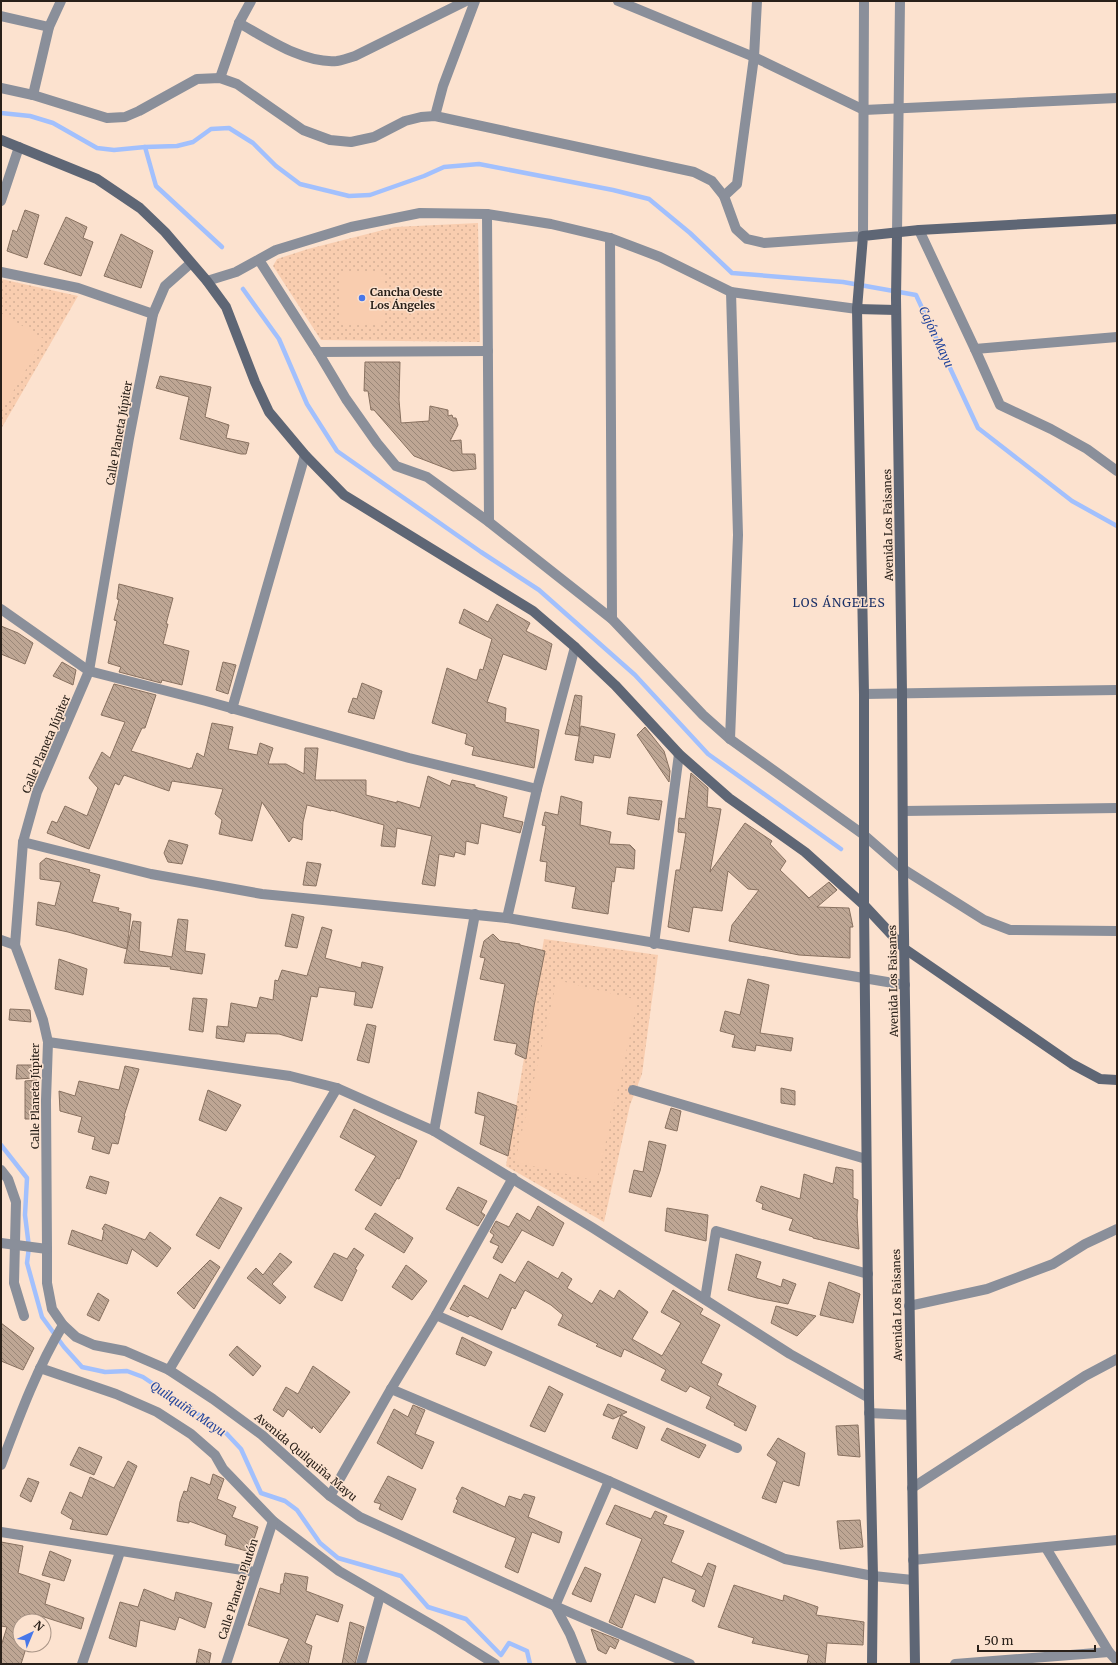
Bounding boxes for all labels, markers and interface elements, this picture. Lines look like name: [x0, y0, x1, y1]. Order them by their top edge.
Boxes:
place label: Cancha Oeste Los Ángeles: [370, 285, 443, 312]
marker: Cancha Oeste Los Ángeles: [357, 293, 367, 303]
water label: Cajón Mayu: [916, 304, 957, 370]
street label: Calle Planeta Júpiter: [103, 380, 135, 486]
street label: Avenida Los Faisanes: [880, 469, 896, 582]
district label: LOS ÁNGELES: [792, 595, 886, 610]
street label: Calle Planeta Júpiter: [19, 692, 73, 795]
street label: Avenida Los Faisanes: [885, 925, 901, 1038]
street label: Calle Planeta Júpiter: [28, 1043, 42, 1149]
street label: Avenida Los Faisanes: [889, 1249, 905, 1362]
water label: Quilquiña Mayu: [148, 1378, 229, 1439]
street label: Avenida Quilquiña Mayu: [251, 1409, 360, 1504]
street label: Calle Planeta Plutón: [215, 1536, 261, 1641]
north arrow: [12, 1613, 52, 1653]
text: N: [31, 1618, 47, 1634]
scale bar: [978, 1627, 1095, 1653]
text: 50 m: [984, 1633, 1013, 1648]

